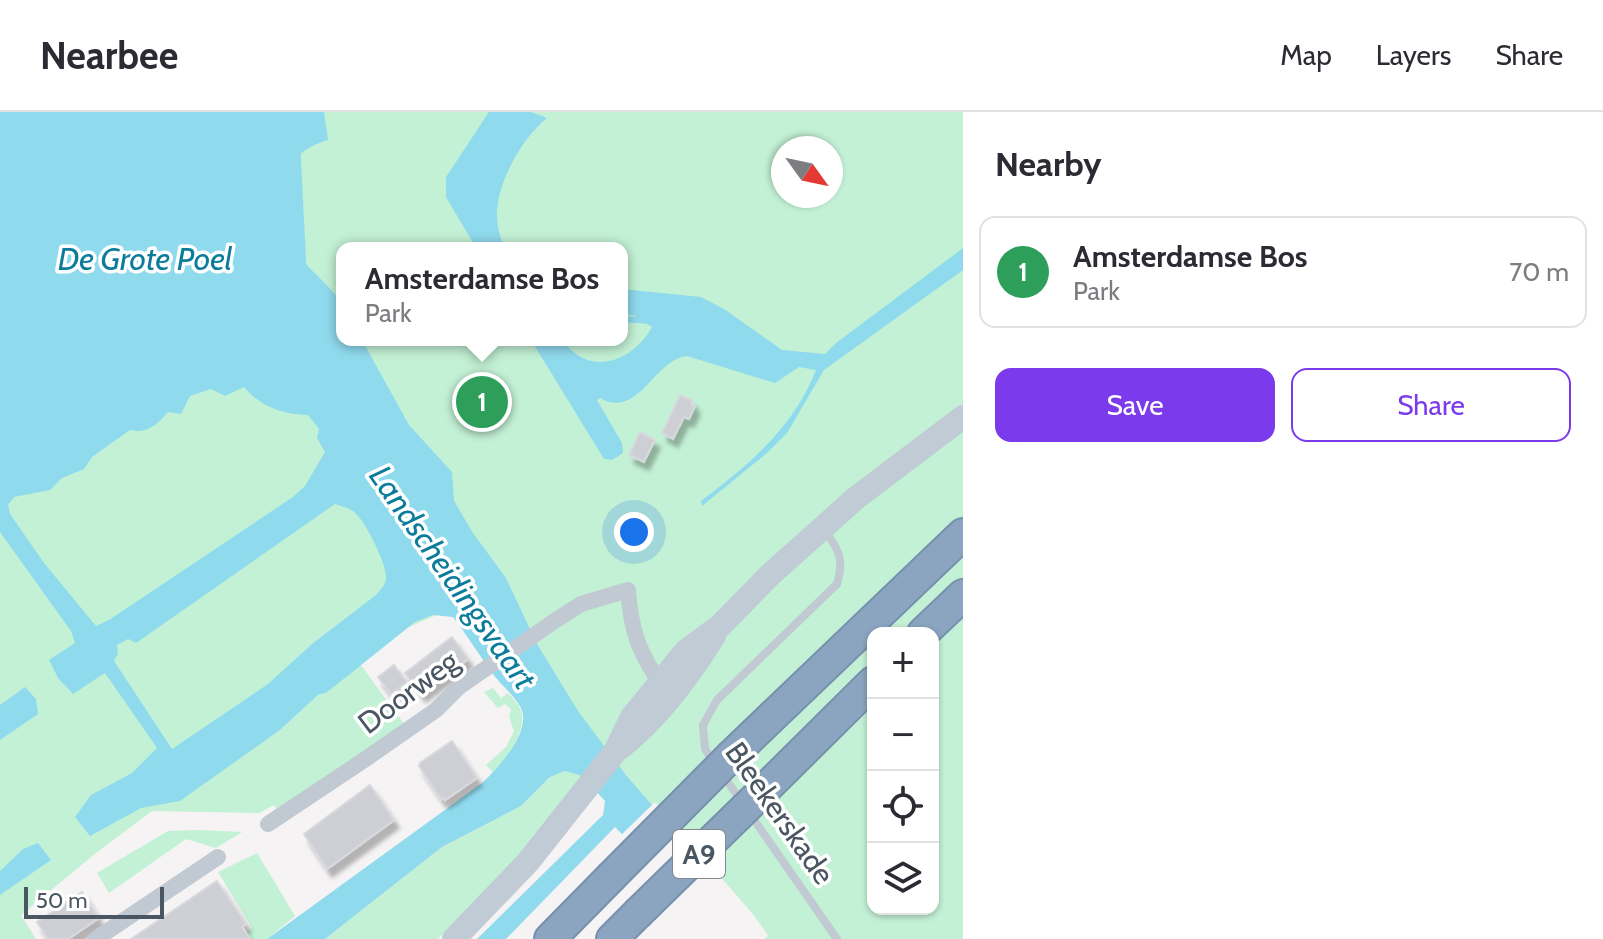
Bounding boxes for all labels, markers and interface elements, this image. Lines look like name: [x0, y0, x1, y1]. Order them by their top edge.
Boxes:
text: Nearbee: [40, 32, 178, 79]
text: Map: [1280, 38, 1332, 72]
text: Layers: [1376, 38, 1451, 72]
text: Share: [1495, 38, 1563, 72]
north arrow: [771, 136, 843, 208]
text: Nearby: [995, 143, 1102, 185]
text: Amsterdamse Bos: [1073, 238, 1308, 275]
water label: De Grote Poel: [58, 239, 233, 278]
popup: [336, 242, 628, 346]
text: 1: [1018, 256, 1028, 288]
text: 70 m: [1509, 256, 1569, 288]
text: Amsterdamse Bos: [365, 260, 599, 297]
text: Park: [1073, 275, 1120, 307]
text: Park: [365, 297, 412, 329]
button: Save: [995, 368, 1275, 442]
button: Share: [1291, 368, 1571, 442]
pin: 1: [456, 372, 508, 432]
water label: Landscheidingsvaart: [361, 458, 545, 697]
your location: [614, 512, 654, 552]
map controls: [867, 627, 939, 915]
button: +: [867, 627, 939, 699]
street label: Doorweg: [351, 642, 466, 742]
button: −: [867, 699, 939, 771]
street label: Bleekerskade: [717, 735, 843, 891]
button: locate: [867, 771, 939, 843]
road number: A9: [673, 830, 725, 878]
button: layers: [867, 843, 939, 915]
scale bar: [24, 883, 164, 919]
text: 50 m: [36, 887, 88, 914]

